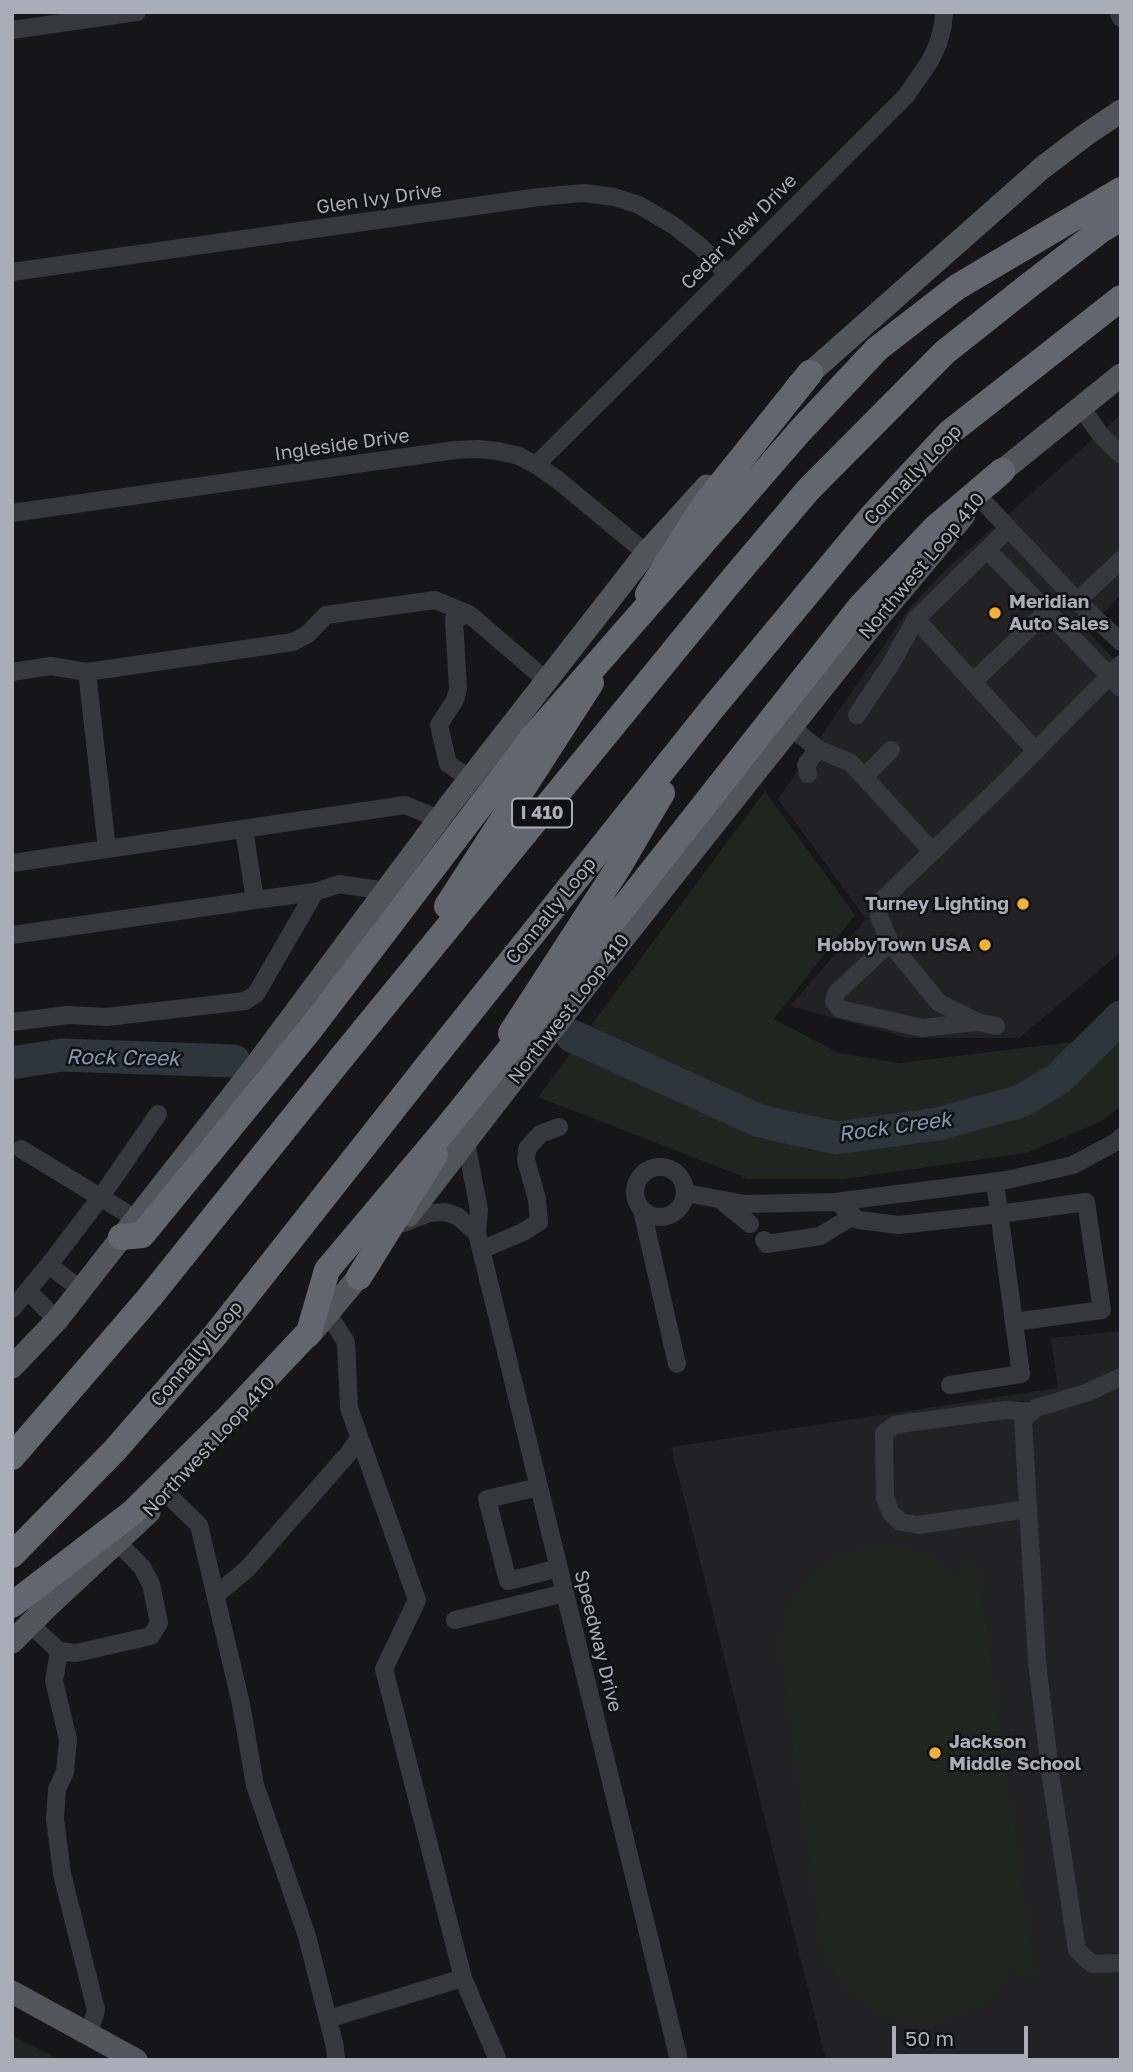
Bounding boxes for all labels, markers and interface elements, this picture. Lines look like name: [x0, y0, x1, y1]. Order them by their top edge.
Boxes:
street label: Cedar View Drive: [676, 169, 802, 295]
street label: Glen Ivy Drive: [315, 179, 443, 219]
street label: Connally Loop: [859, 420, 967, 530]
street label: Ingleside Drive: [273, 424, 411, 466]
street label: Northwest Loop 410: [854, 488, 990, 644]
place label: Meridian Auto Sales: [1009, 591, 1109, 635]
marker: Meridian Auto Sales: [987, 605, 1003, 621]
road number: I 410: [512, 798, 572, 828]
street label: Connally Loop: [501, 853, 601, 969]
place label: Turney Lighting: [865, 893, 1009, 915]
marker: Turney Lighting: [1015, 896, 1031, 912]
street label: Northwest Loop 410: [503, 930, 635, 1088]
place label: HobbyTown USA: [817, 934, 971, 956]
marker: HobbyTown USA: [977, 937, 993, 953]
water label: Rock Creek: [66, 1044, 180, 1072]
water label: Rock Creek: [837, 1107, 953, 1147]
street label: Connally Loop: [146, 1297, 248, 1411]
street label: Northwest Loop 410: [138, 1372, 280, 1522]
street label: Speedway Drive: [569, 1568, 627, 1714]
place label: Jackson Middle School: [949, 1731, 1081, 1775]
marker: Jackson Middle School: [927, 1745, 943, 1761]
scale bar: [895, 2012, 1032, 2056]
text: 50 m: [905, 2025, 954, 2051]

